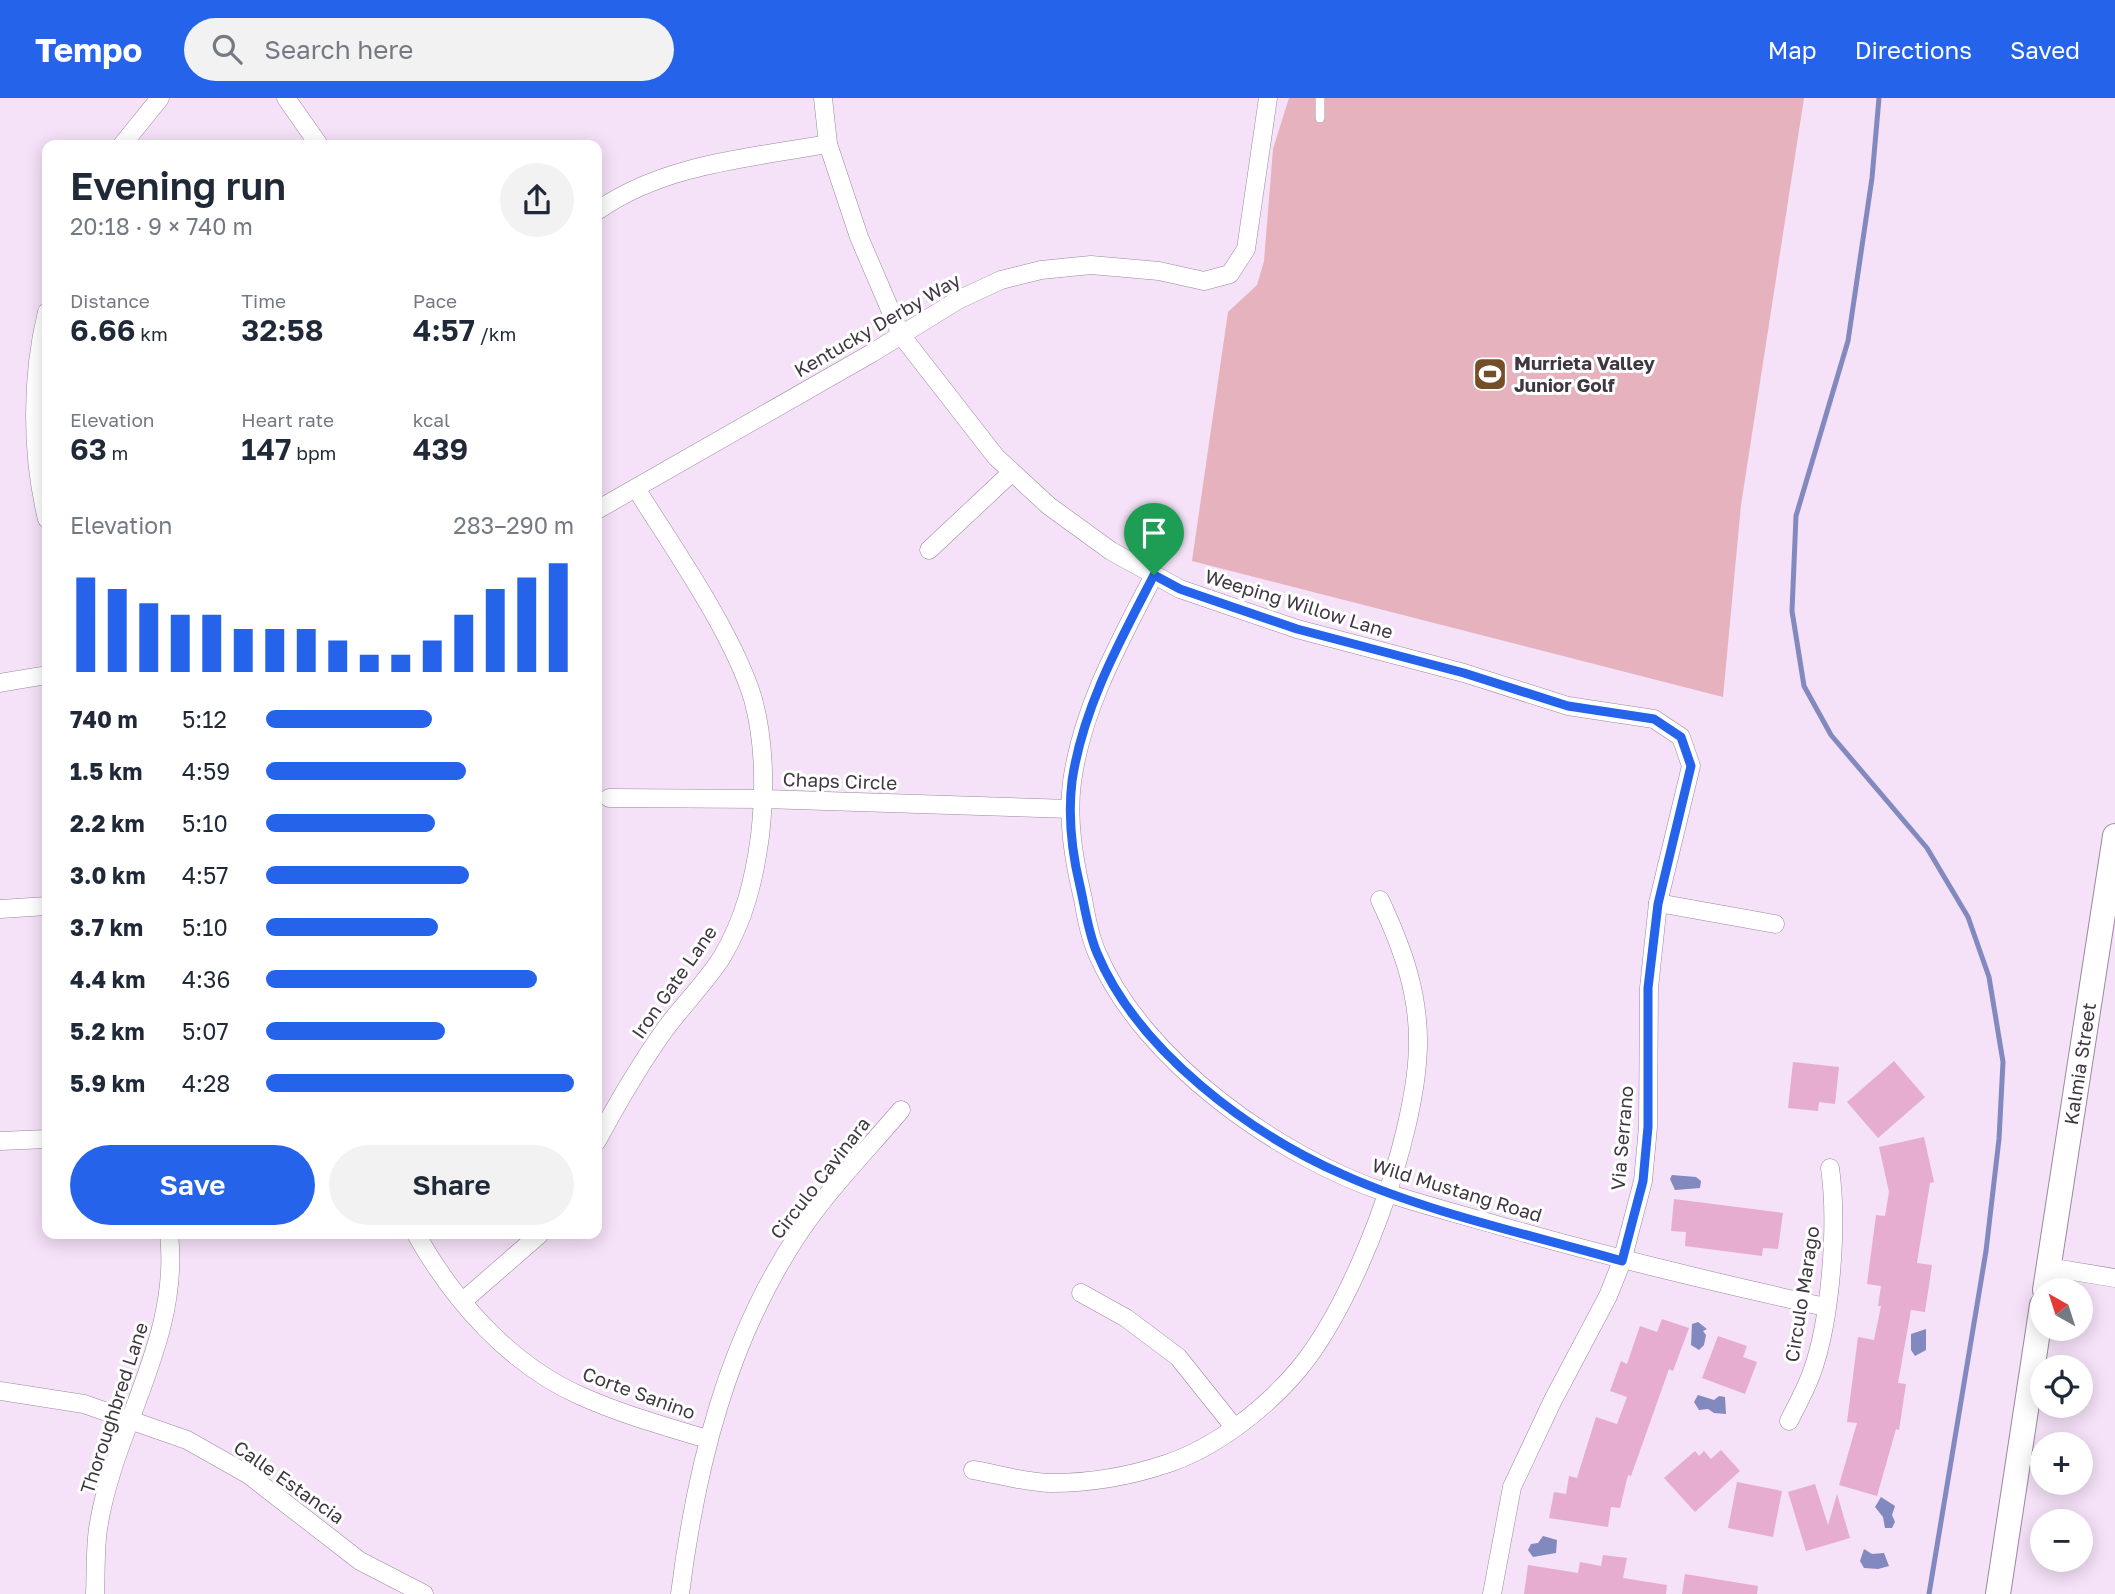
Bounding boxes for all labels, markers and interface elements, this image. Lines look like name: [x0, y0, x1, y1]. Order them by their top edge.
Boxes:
search box: [184, 18, 674, 81]
text: Tempo: [35, 30, 142, 69]
icon: search: [208, 30, 246, 68]
text: Search here: [264, 34, 413, 65]
text: Map: [1768, 35, 1817, 64]
text: Directions: [1855, 35, 1972, 64]
text: Saved: [2010, 35, 2080, 64]
text: Evening run: [70, 163, 286, 208]
button: share: [500, 163, 574, 237]
text: 20:18 · 9 × 740 m: [70, 212, 253, 240]
street label: Kentucky Derby Way: [790, 267, 964, 382]
text: Distance: [70, 289, 150, 312]
text: Time: [241, 289, 286, 312]
text: Pace: [413, 289, 457, 312]
text: 6.66: [70, 312, 135, 348]
text: 32:58: [241, 312, 324, 348]
text: 4:57: [413, 312, 475, 348]
text: km: [135, 322, 168, 345]
text: /km: [475, 322, 516, 345]
place label: Murrieta Valley Junior Golf: [1514, 351, 1655, 396]
sports icon: Murrieta Valley Junior Golf: [1471, 355, 1509, 393]
text: Elevation: [70, 408, 155, 431]
text: Heart rate: [241, 408, 334, 431]
text: kcal: [413, 408, 450, 431]
text: 63: [70, 431, 107, 467]
text: 147: [241, 431, 292, 467]
text: 439: [413, 431, 468, 467]
text: m: [107, 441, 128, 464]
text: bpm: [292, 441, 336, 464]
pin: [1124, 503, 1184, 575]
text: Elevation: [70, 511, 172, 539]
text: 283–290 m: [453, 511, 574, 539]
icon: arrive: [1135, 514, 1173, 552]
street label: Weeping Willow Lane: [1202, 564, 1396, 643]
text: 740 m: [70, 705, 138, 733]
text: 5:12: [182, 705, 227, 733]
text: 1.5 km: [70, 757, 142, 785]
text: 4:59: [182, 757, 230, 785]
street label: Chaps Circle: [782, 767, 898, 794]
text: 2.2 km: [70, 809, 145, 837]
text: 5:10: [182, 809, 228, 837]
text: 3.0 km: [70, 861, 146, 889]
text: 4:57: [182, 861, 228, 889]
text: 3.7 km: [70, 913, 143, 941]
text: 5:10: [182, 913, 228, 941]
street label: Iron Gate Lane: [626, 921, 721, 1043]
text: 4.4 km: [70, 965, 145, 993]
text: 4:36: [182, 965, 230, 993]
street label: Kalmia Street: [2059, 1001, 2100, 1126]
text: 5.2 km: [70, 1017, 145, 1045]
text: 5:07: [182, 1017, 229, 1045]
text: 5.9 km: [70, 1069, 145, 1097]
text: 4:28: [182, 1069, 230, 1097]
street label: Via Serrano: [1605, 1085, 1638, 1191]
street label: Circulo Cavinara: [765, 1112, 874, 1243]
button: Save: [70, 1145, 315, 1225]
button: Share: [329, 1145, 574, 1225]
street label: Wild Mustang Road: [1369, 1153, 1545, 1226]
street label: Circulo Marago: [1779, 1224, 1824, 1364]
north arrow: [2030, 1278, 2093, 1340]
map controls: [2030, 1278, 2093, 1572]
street label: Thoroughbred Lane: [75, 1319, 152, 1497]
button: locate: [2030, 1355, 2093, 1418]
street label: Corte Sanino: [580, 1362, 699, 1424]
button: +: [2030, 1432, 2093, 1495]
street label: Calle Estancia: [230, 1435, 349, 1528]
button: −: [2030, 1509, 2093, 1572]

